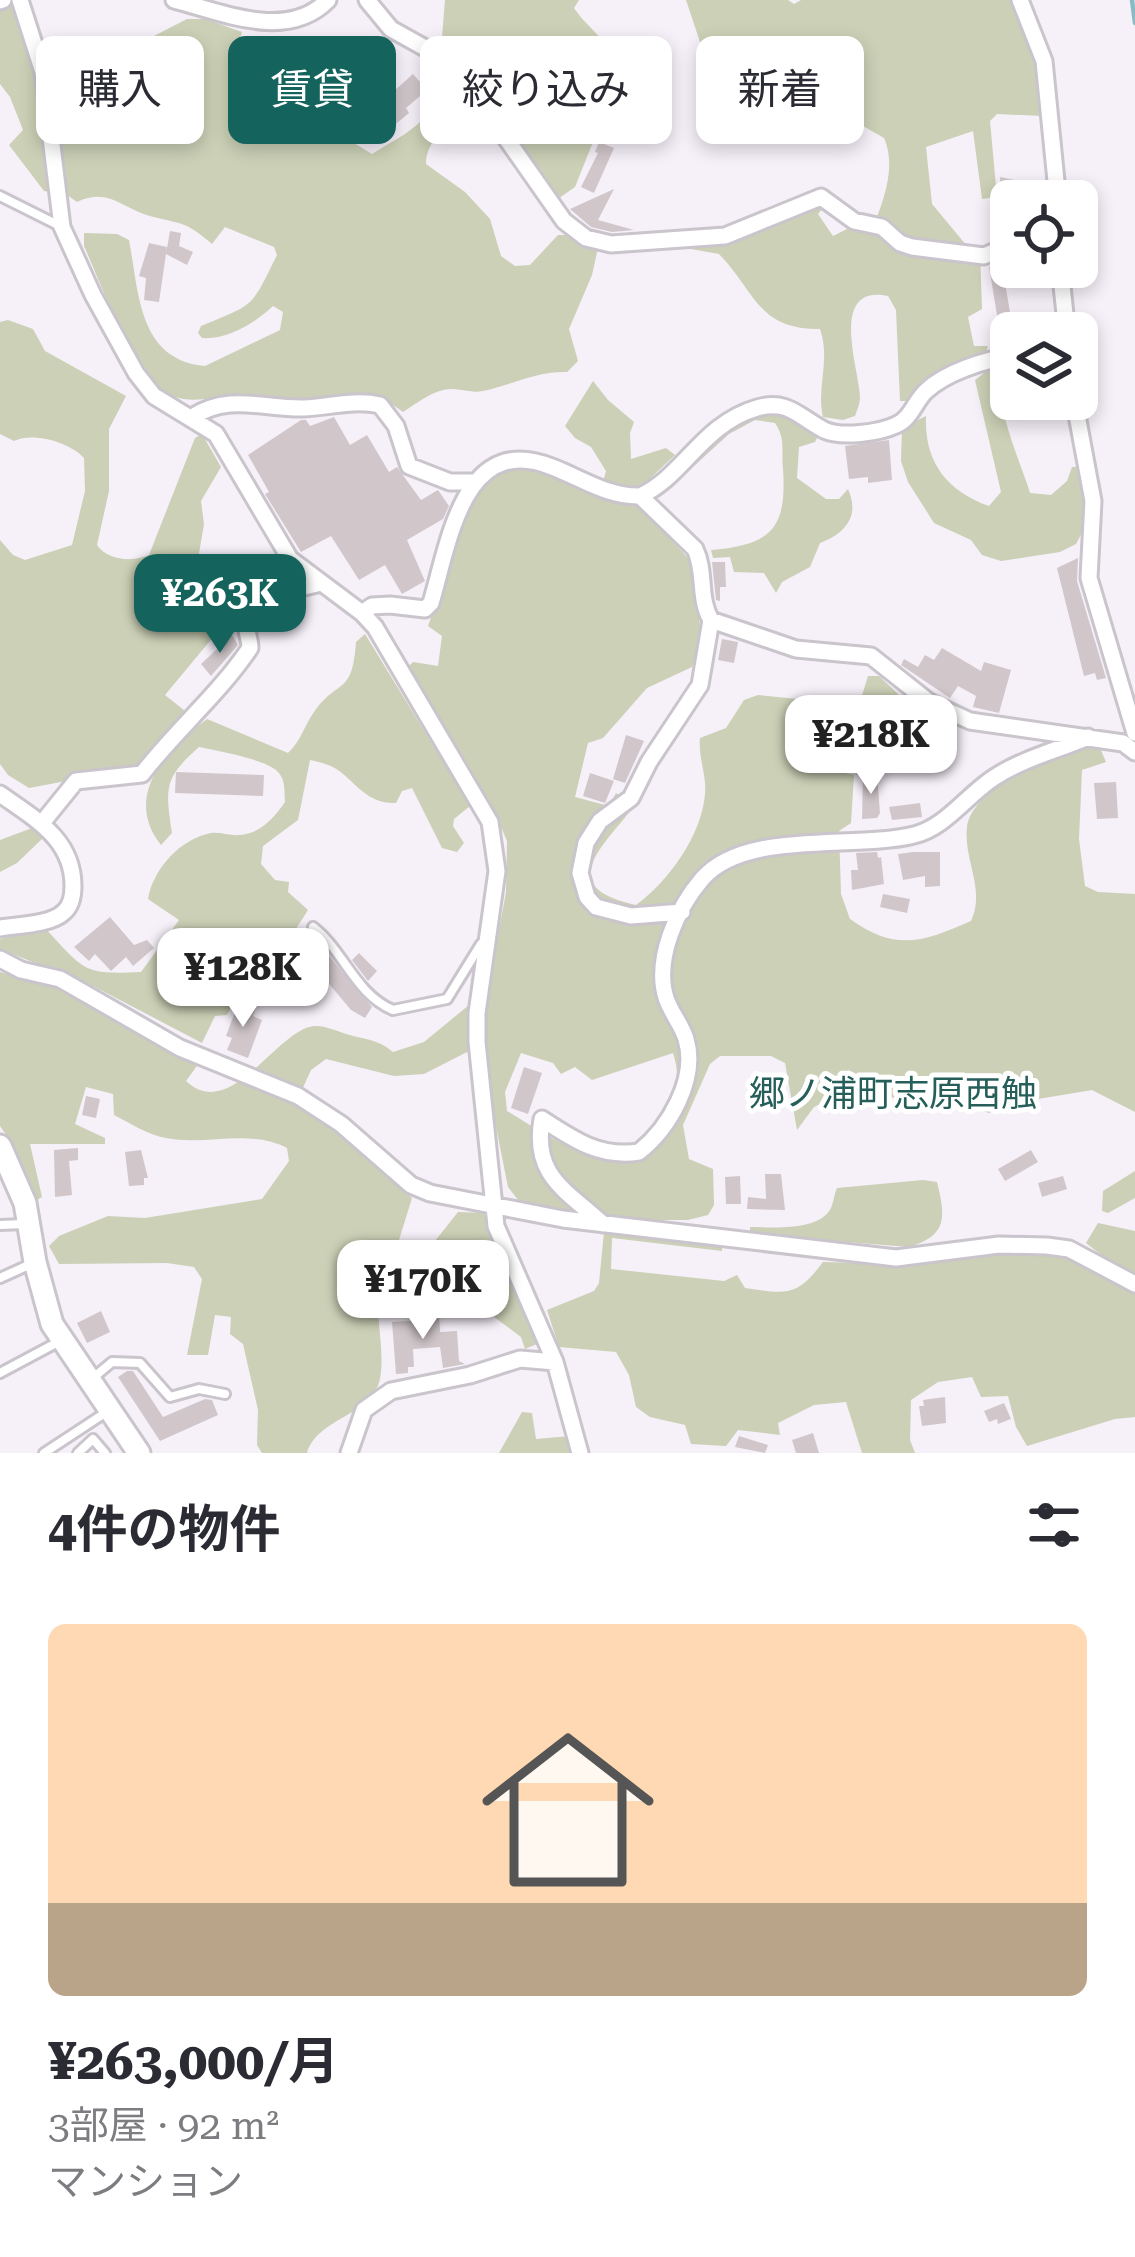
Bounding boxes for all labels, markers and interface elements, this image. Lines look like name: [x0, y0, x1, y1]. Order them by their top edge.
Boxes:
chip: 購入: [36, 36, 204, 144]
chip: 賃貸: [228, 36, 396, 144]
chip: 絞り込み: [420, 36, 672, 144]
chip: 新着: [696, 36, 864, 144]
map controls: [990, 180, 1098, 420]
button: locate: [990, 180, 1098, 288]
button: layers: [990, 312, 1098, 420]
pin: ¥263K: [136, 554, 304, 656]
text: ¥263K: [161, 570, 279, 616]
pin: ¥218K: [787, 695, 955, 797]
text: ¥218K: [812, 711, 930, 757]
pin: ¥128K: [159, 928, 327, 1030]
text: ¥128K: [184, 944, 302, 990]
district label: 郷ノ浦町志原西触: [749, 1073, 1037, 1115]
pin: ¥170K: [339, 1240, 507, 1342]
text: ¥170K: [364, 1256, 482, 1302]
icon: filters: [1021, 1492, 1087, 1558]
text: 4件の物件: [48, 1500, 281, 1559]
icon: home: [460, 1702, 676, 1918]
text: ¥263,000/月: [48, 2032, 339, 2091]
text: 3部屋 · 92 m²: [48, 2103, 279, 2149]
text: マンション: [48, 2159, 243, 2205]

